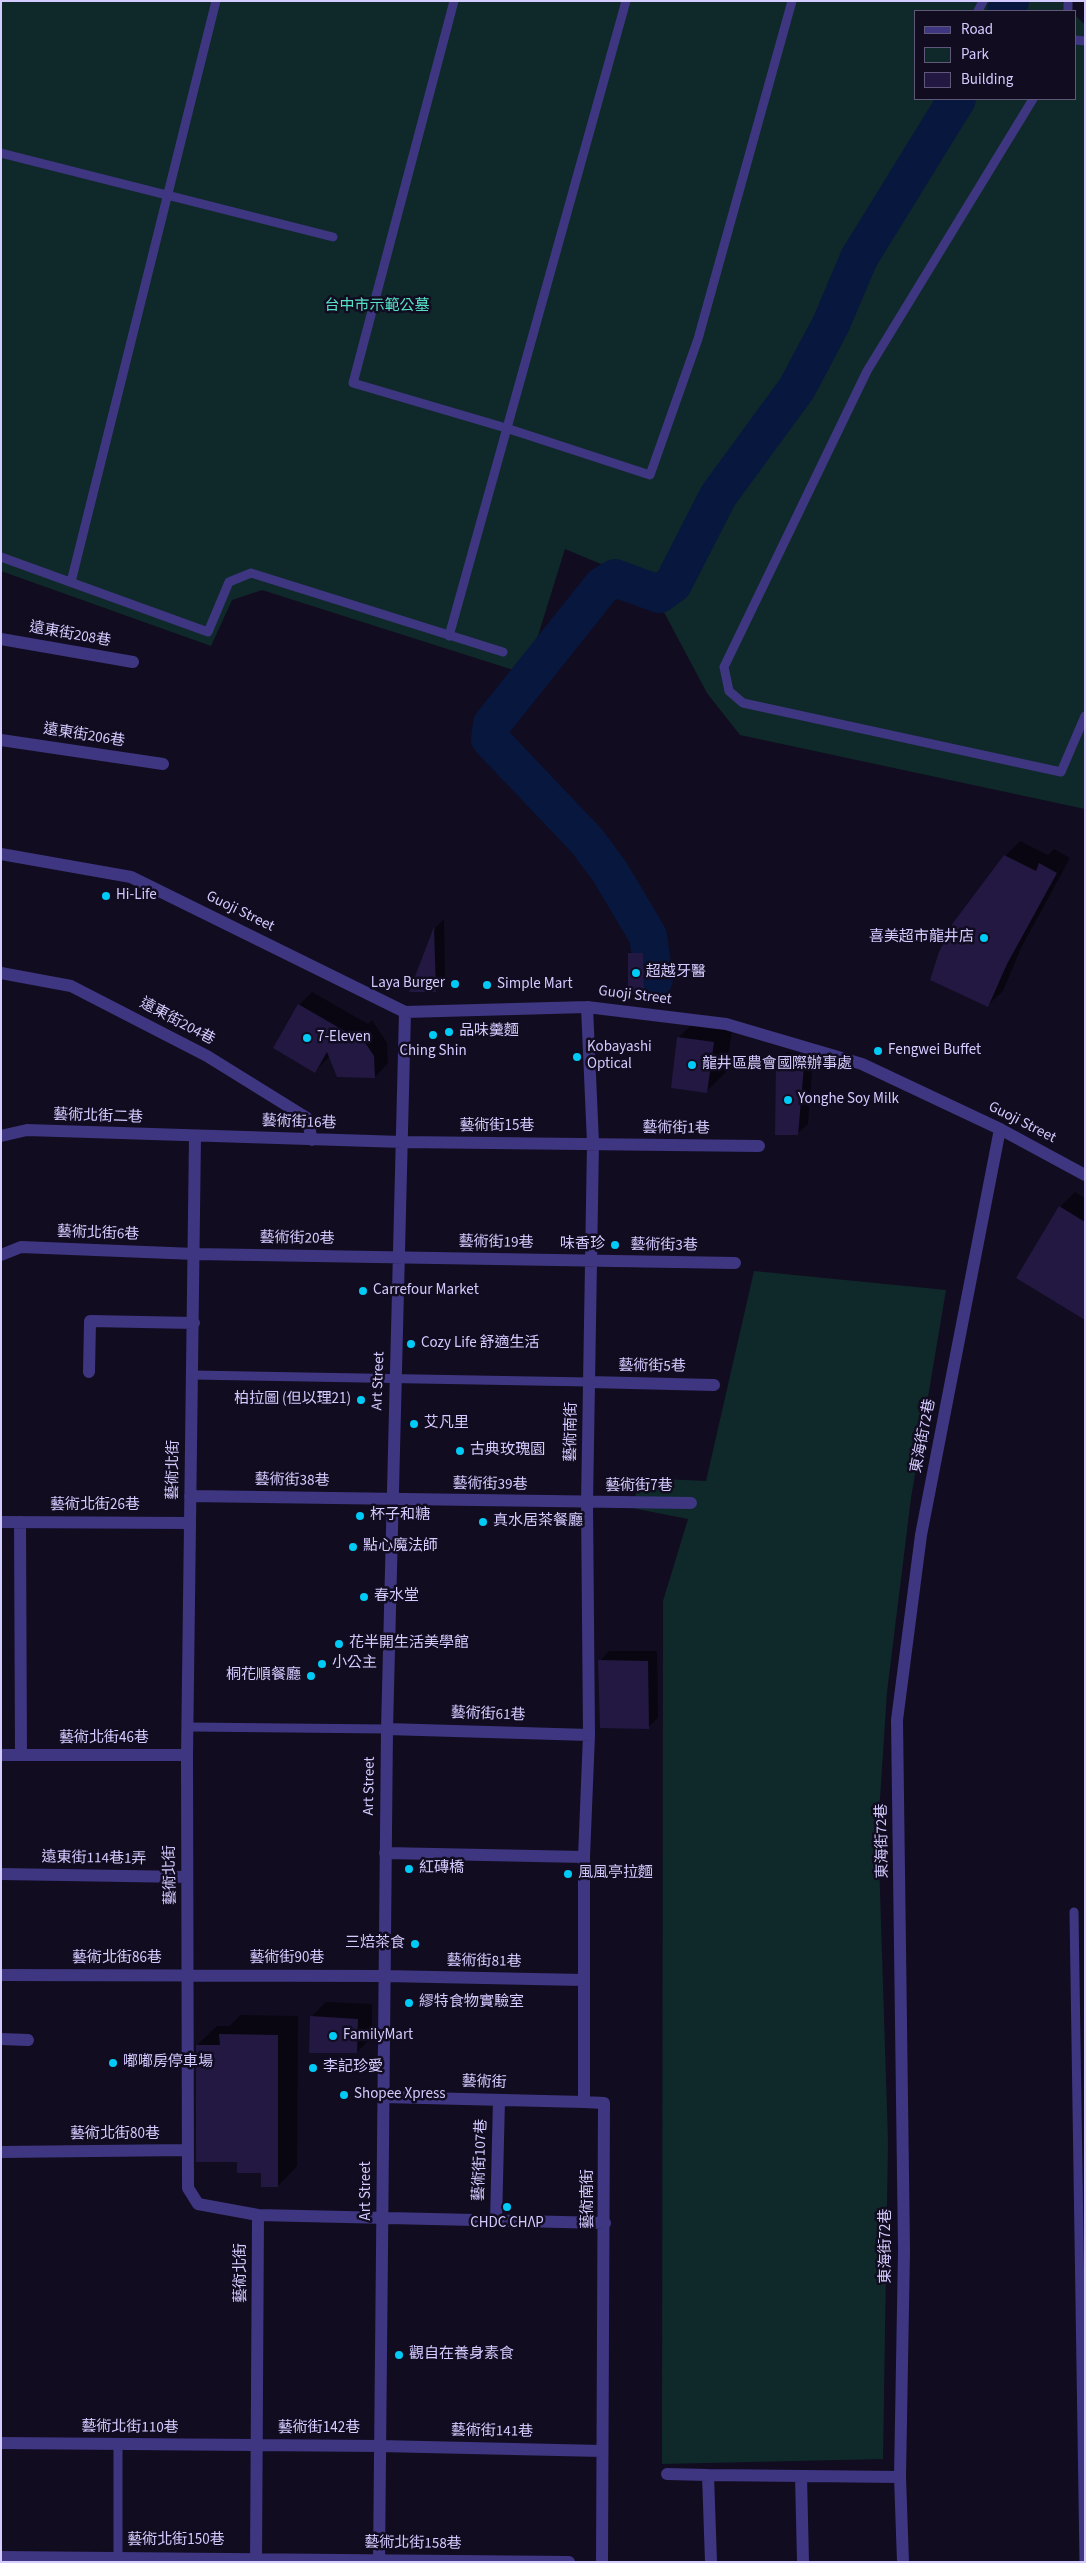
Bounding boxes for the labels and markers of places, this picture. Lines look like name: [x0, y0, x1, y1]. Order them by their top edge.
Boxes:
place label: Hi-Life: [116, 887, 157, 905]
marker: Hi-Life: [100, 890, 112, 902]
place label: 喜美超市龍井店: [869, 929, 974, 947]
marker: 喜美超市龍井店: [978, 932, 990, 944]
place label: 超越牙醫: [646, 964, 706, 982]
marker: 超越牙醫: [630, 967, 642, 979]
place label: Laya Burger: [371, 975, 445, 993]
place label: Simple Mart: [497, 976, 572, 994]
marker: Laya Burger: [449, 978, 461, 990]
marker: Simple Mart: [481, 979, 493, 991]
place label: 品味羹麵: [459, 1023, 519, 1041]
marker: 品味羹麵: [443, 1026, 455, 1038]
place label: 7-Eleven: [317, 1029, 371, 1047]
marker: Ching Shin: [427, 1029, 439, 1041]
marker: 7-Eleven: [301, 1032, 313, 1044]
place label: Kobayashi Optical: [587, 1039, 652, 1074]
place label: Fengwei Buffet: [888, 1042, 981, 1060]
place label: Ching Shin: [399, 1043, 467, 1061]
marker: Fengwei Buffet: [872, 1045, 884, 1057]
marker: Kobayashi Optical: [571, 1051, 583, 1063]
place label: 龍井區農會國際辦事處: [702, 1056, 852, 1074]
marker: 龍井區農會國際辦事處: [686, 1059, 698, 1071]
place label: Yonghe Soy Milk: [798, 1091, 899, 1109]
marker: Yonghe Soy Milk: [782, 1094, 794, 1106]
place label: 味香珍: [560, 1236, 605, 1254]
marker: 味香珍: [609, 1239, 621, 1251]
place label: Carrefour Market: [373, 1282, 479, 1300]
marker: Carrefour Market: [357, 1285, 369, 1297]
place label: Cozy Life 舒適生活: [421, 1335, 540, 1353]
marker: Cozy Life 舒適生活: [405, 1338, 417, 1350]
place label: 柏拉圖 (但以理21): [234, 1391, 351, 1409]
marker: 柏拉圖 (但以理21): [355, 1394, 367, 1406]
place label: 艾凡里: [424, 1415, 469, 1433]
marker: 艾凡里: [408, 1418, 420, 1430]
place label: 古典玫瑰園: [470, 1442, 545, 1460]
marker: 古典玫瑰園: [454, 1445, 466, 1457]
place label: 杯子和糖: [370, 1507, 430, 1525]
marker: 杯子和糖: [354, 1510, 366, 1522]
place label: 真水居茶餐廳: [493, 1513, 583, 1531]
marker: 真水居茶餐廳: [477, 1516, 489, 1528]
place label: 點心魔法師: [363, 1538, 438, 1556]
marker: 點心魔法師: [347, 1541, 359, 1553]
place label: 春水堂: [374, 1588, 419, 1606]
marker: 春水堂: [358, 1591, 370, 1603]
place label: 花半開生活美學館: [349, 1635, 469, 1653]
marker: 花半開生活美學館: [333, 1638, 345, 1650]
place label: 小公主: [332, 1655, 377, 1673]
marker: 小公主: [316, 1658, 328, 1670]
place label: 桐花順餐廳: [226, 1667, 301, 1685]
marker: 桐花順餐廳: [305, 1670, 317, 1682]
place label: 紅磚橋: [419, 1860, 464, 1878]
marker: 紅磚橋: [403, 1863, 415, 1875]
place label: 風風亭拉麵: [578, 1865, 653, 1883]
marker: 風風亭拉麵: [562, 1868, 574, 1880]
place label: 三焙茶食: [345, 1935, 405, 1953]
marker: 三焙茶食: [409, 1938, 421, 1950]
place label: 繆特食物實驗室: [419, 1994, 524, 2012]
marker: 繆特食物實驗室: [403, 1997, 415, 2009]
place label: FamilyMart: [343, 2027, 413, 2045]
marker: FamilyMart: [327, 2030, 339, 2042]
place label: 嘟嘟房停車場: [123, 2054, 213, 2072]
marker: 嘟嘟房停車場: [107, 2057, 119, 2069]
place label: 李記珍愛: [323, 2059, 383, 2077]
marker: 李記珍愛: [307, 2062, 319, 2074]
place label: Shopee Xpress: [354, 2086, 446, 2104]
marker: Shopee Xpress: [338, 2089, 350, 2101]
marker: CHDC CHΛP: [501, 2201, 513, 2213]
place label: CHDC CHΛP: [470, 2215, 544, 2233]
place label: 觀自在養身素食: [409, 2346, 514, 2364]
marker: 觀自在養身素食: [393, 2349, 405, 2361]

